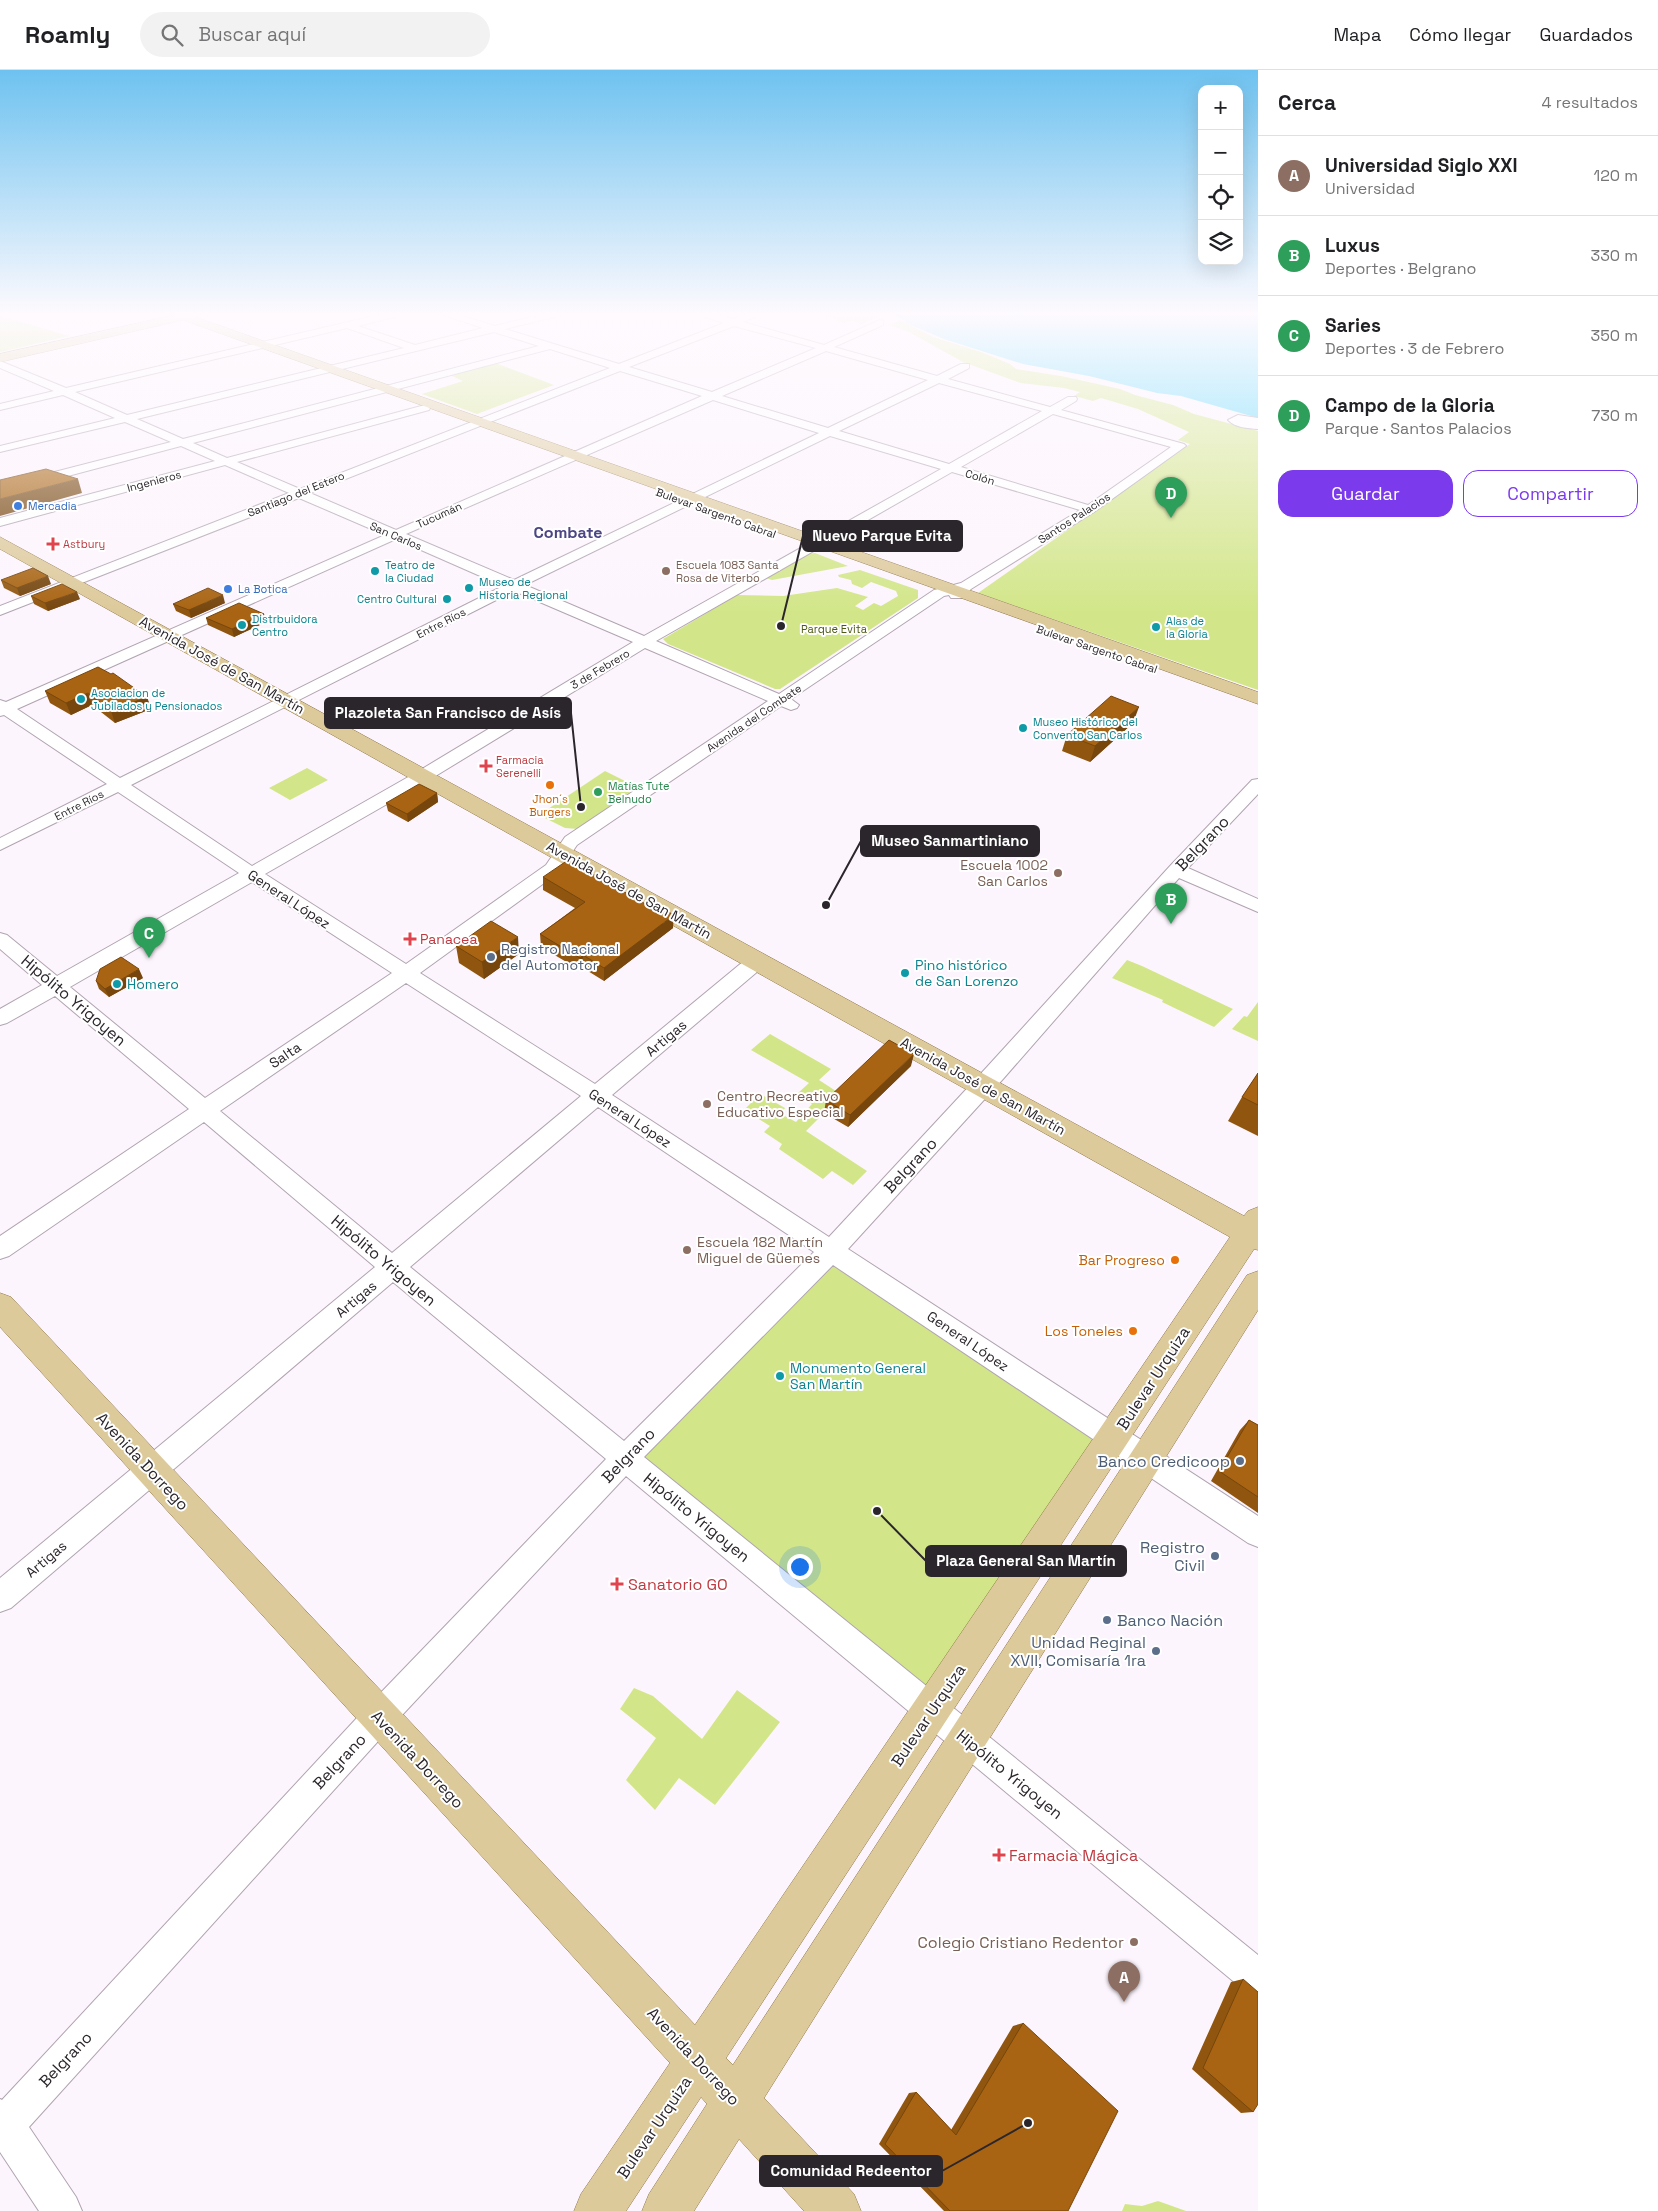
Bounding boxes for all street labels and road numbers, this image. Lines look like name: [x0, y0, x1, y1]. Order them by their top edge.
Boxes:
street label: Colón: [964, 466, 996, 488]
street label: Ingenieros: [125, 467, 183, 495]
street label: Santiago del Estero: [245, 468, 347, 520]
street label: Bulevar Sargento Cabral: [654, 485, 778, 541]
street label: Santos Palacios: [1035, 489, 1113, 547]
street label: Tucumán: [414, 499, 464, 531]
street label: San Carlos: [368, 519, 424, 553]
street label: Entre Ríos: [414, 605, 468, 641]
street label: Avenida José de San Martín: [136, 612, 308, 718]
street label: Bulevar Sargento Cabral: [1035, 622, 1159, 676]
street label: 3 de Febrero: [568, 646, 632, 692]
street label: Avenida del Combate: [704, 681, 804, 755]
street label: Entre Ríos: [52, 787, 106, 823]
street label: Belgrano: [1171, 811, 1234, 875]
street label: Avenida José de San Martín: [543, 837, 715, 943]
street label: General López: [244, 866, 334, 932]
street label: Hipólito Yrigoyen: [17, 950, 131, 1051]
street label: Artigas: [642, 1016, 690, 1060]
street label: Avenida José de San Martín: [897, 1033, 1069, 1139]
street label: Salta: [266, 1038, 304, 1072]
street label: General López: [585, 1085, 675, 1151]
street label: Belgrano: [879, 1133, 942, 1198]
street label: Hipólito Yrigoyen: [327, 1210, 441, 1311]
street label: Artigas: [332, 1277, 380, 1321]
street label: General López: [924, 1307, 1012, 1375]
street label: Bulevar Urquiza: [1112, 1323, 1195, 1434]
street label: Avenida Dorrego: [92, 1408, 194, 1515]
street label: Belgrano: [597, 1423, 660, 1487]
street label: Hipólito Yrigoyen: [639, 1468, 754, 1567]
street label: Artigas: [22, 1537, 70, 1581]
street label: Bulevar Urquiza: [886, 1660, 970, 1771]
street label: Avenida Dorrego: [367, 1706, 469, 1813]
street label: Hipólito Yrigoyen: [952, 1725, 1067, 1824]
street label: Belgrano: [308, 1729, 371, 1794]
street label: Avenida Dorrego: [643, 2003, 745, 2110]
street label: Belgrano: [34, 2027, 97, 2092]
street label: Bulevar Urquiza: [612, 2072, 696, 2183]

